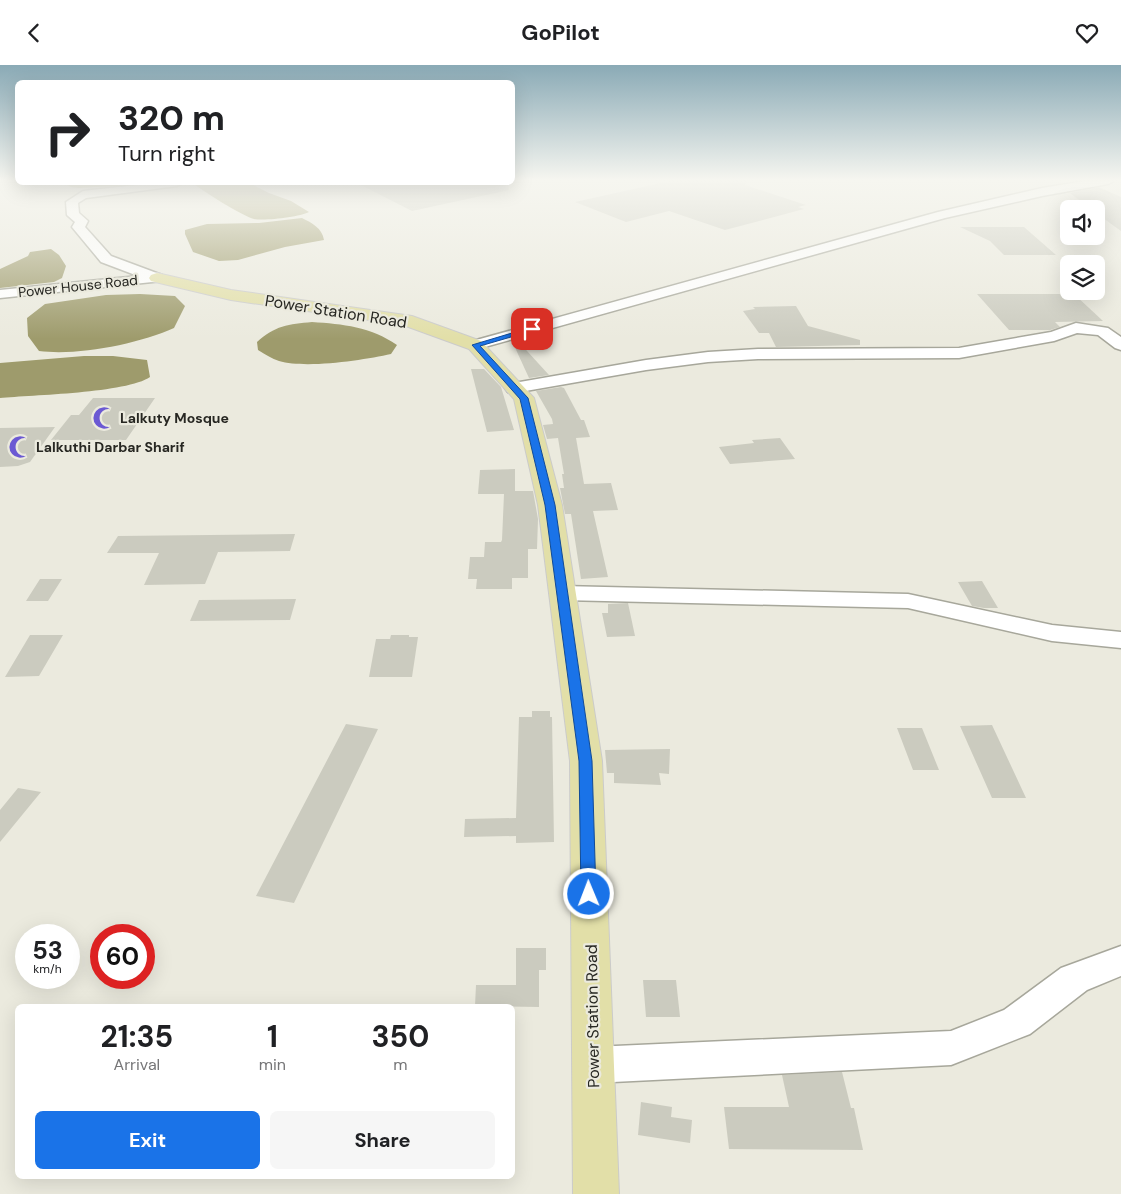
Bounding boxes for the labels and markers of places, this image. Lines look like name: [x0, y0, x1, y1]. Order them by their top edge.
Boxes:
pin: [511, 308, 553, 350]
mosque icon: Lalkuty Mosque: [91, 405, 117, 431]
place label: Lalkuty Mosque: [120, 409, 229, 427]
mosque icon: Lalkuthi Darbar Sharif: [7, 434, 33, 460]
place label: Lalkuthi Darbar Sharif: [36, 438, 185, 456]

